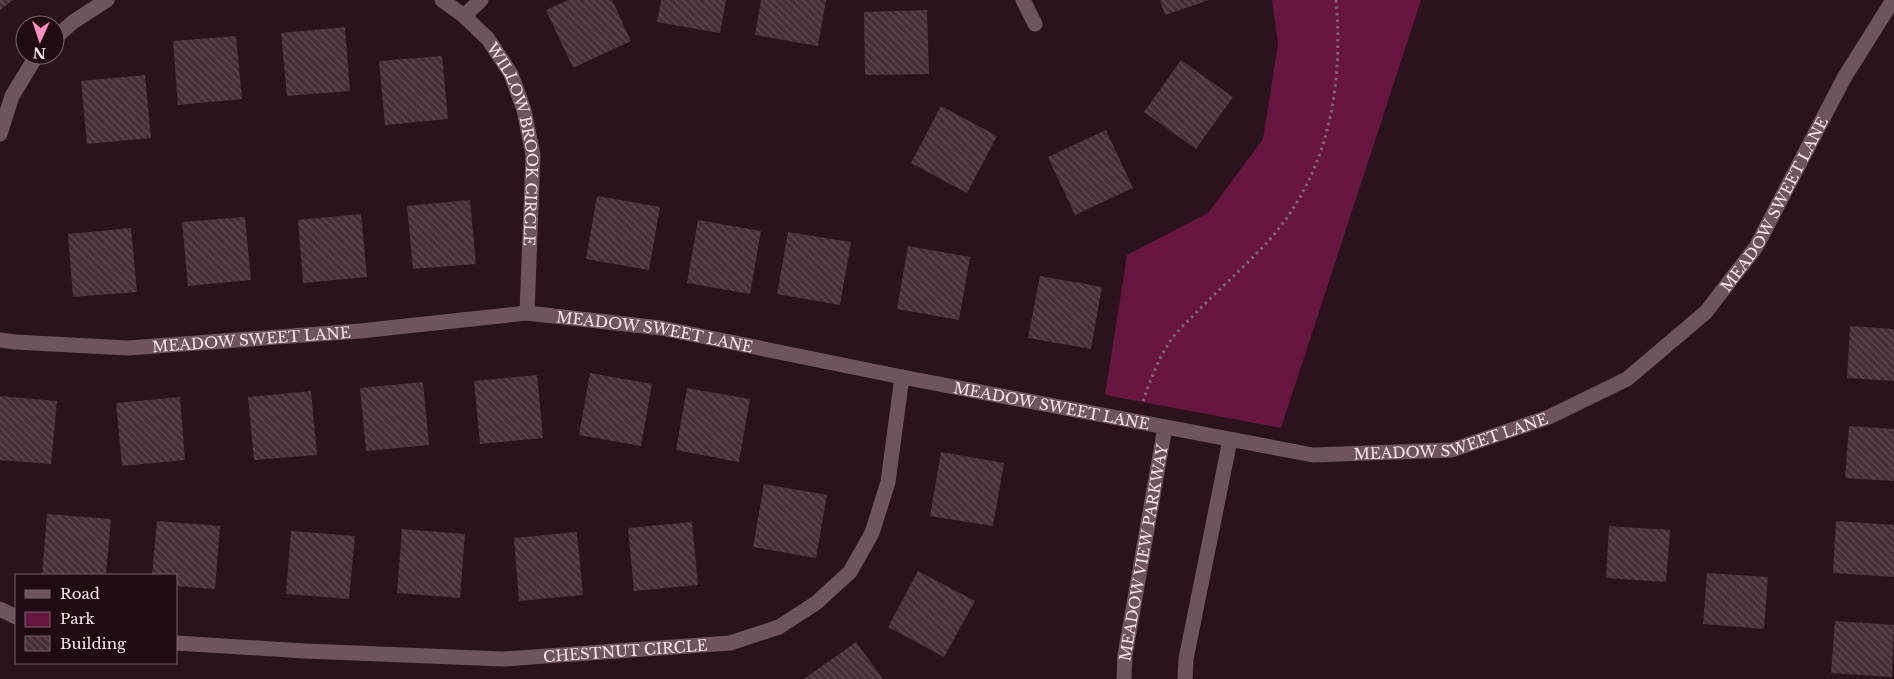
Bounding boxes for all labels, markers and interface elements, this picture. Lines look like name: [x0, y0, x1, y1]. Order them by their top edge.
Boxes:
north arrow: [15, 15, 65, 65]
street label: WILLOW BROOK CIRCLE: [483, 38, 543, 247]
text: N: [32, 44, 46, 62]
street label: MEADOW SWEET LANE: [1716, 113, 1832, 295]
street label: MEADOW SWEET LANE: [555, 307, 755, 356]
street label: MEADOW SWEET LANE: [151, 322, 351, 356]
street label: MEADOW SWEET LANE: [952, 378, 1151, 433]
street label: MEADOW SWEET LANE: [1353, 409, 1550, 463]
street label: MEADOW VIEW PARKWAY: [1115, 442, 1171, 662]
legend: [15, 574, 178, 664]
text: Road: [60, 584, 100, 603]
text: Park: [60, 609, 96, 628]
text: Building: [60, 634, 127, 653]
street label: CHESTNUT CIRCLE: [543, 635, 708, 666]

